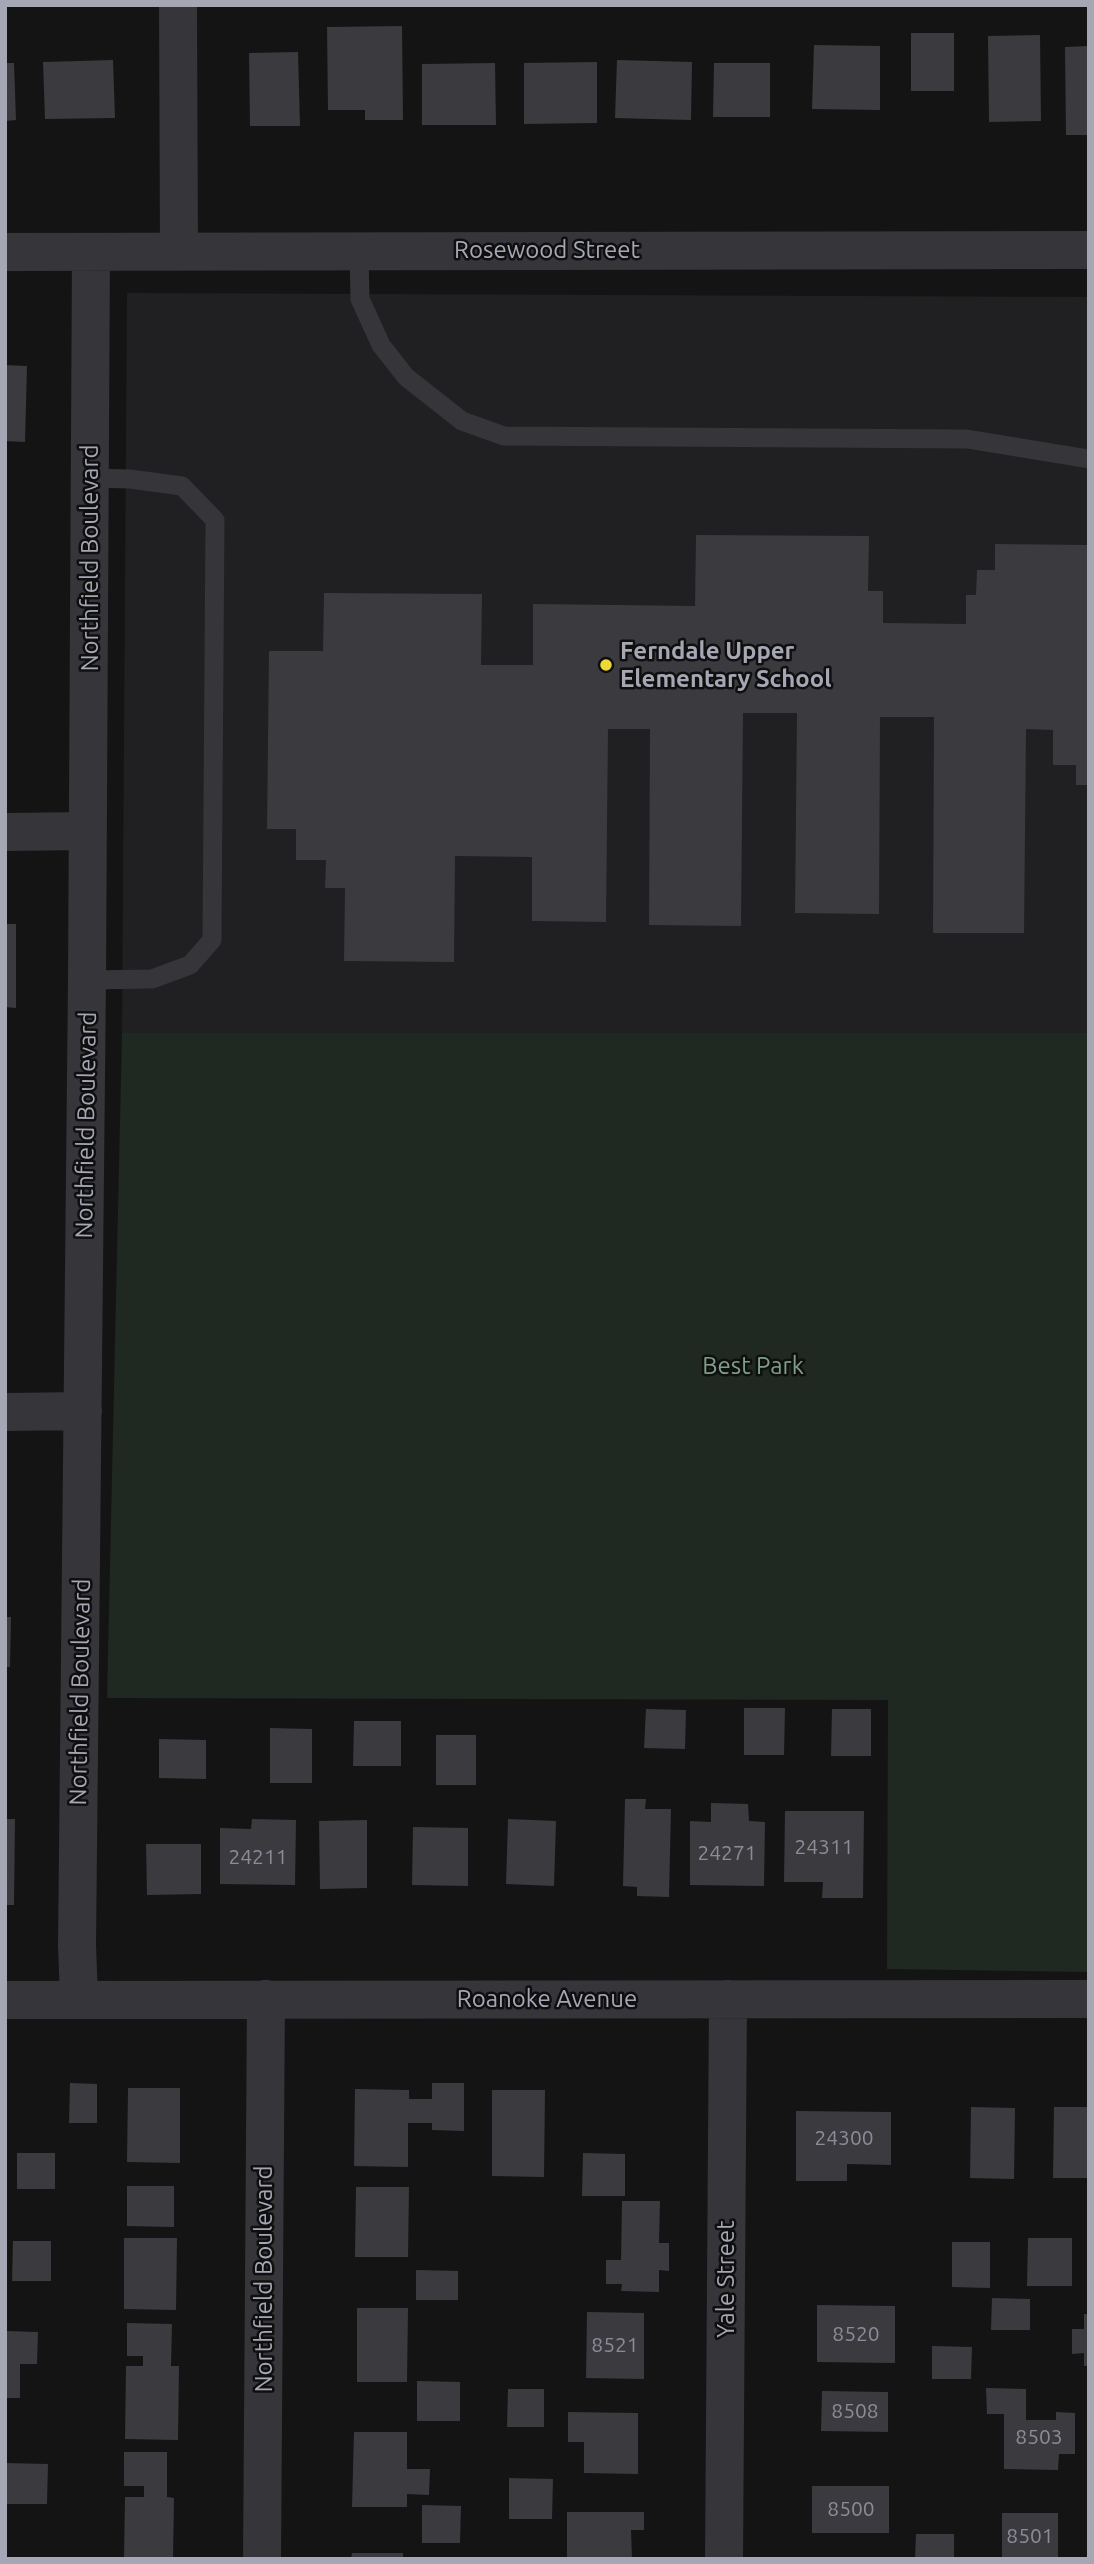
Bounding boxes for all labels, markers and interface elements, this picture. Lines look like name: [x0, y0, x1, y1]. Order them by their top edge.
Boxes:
street label: Rosewood Street: [454, 236, 640, 264]
street label: Northfield Boulevard: [76, 444, 104, 672]
place label: Ferndale Upper Elementary School: [620, 637, 832, 693]
marker: Ferndale Upper Elementary School: [598, 657, 614, 673]
street label: Northfield Boulevard: [70, 1011, 102, 1239]
park label: Best Park: [702, 1352, 804, 1380]
street label: Northfield Boulevard: [64, 1578, 96, 1806]
house number: 24311: [794, 1834, 854, 1860]
house number: 24271: [697, 1840, 757, 1866]
house number: 24211: [228, 1844, 288, 1870]
street label: Roanoke Avenue: [457, 1985, 637, 2013]
house number: 24300: [814, 2125, 874, 2151]
street label: Northfield Boulevard: [250, 2165, 278, 2393]
street label: Yale Street: [712, 2220, 740, 2338]
house number: 8520: [832, 2321, 880, 2347]
house number: 8521: [591, 2332, 639, 2358]
house number: 8508: [831, 2398, 879, 2424]
house number: 8503: [1015, 2424, 1063, 2450]
house number: 8500: [827, 2496, 875, 2522]
house number: 8501: [1006, 2523, 1054, 2549]

